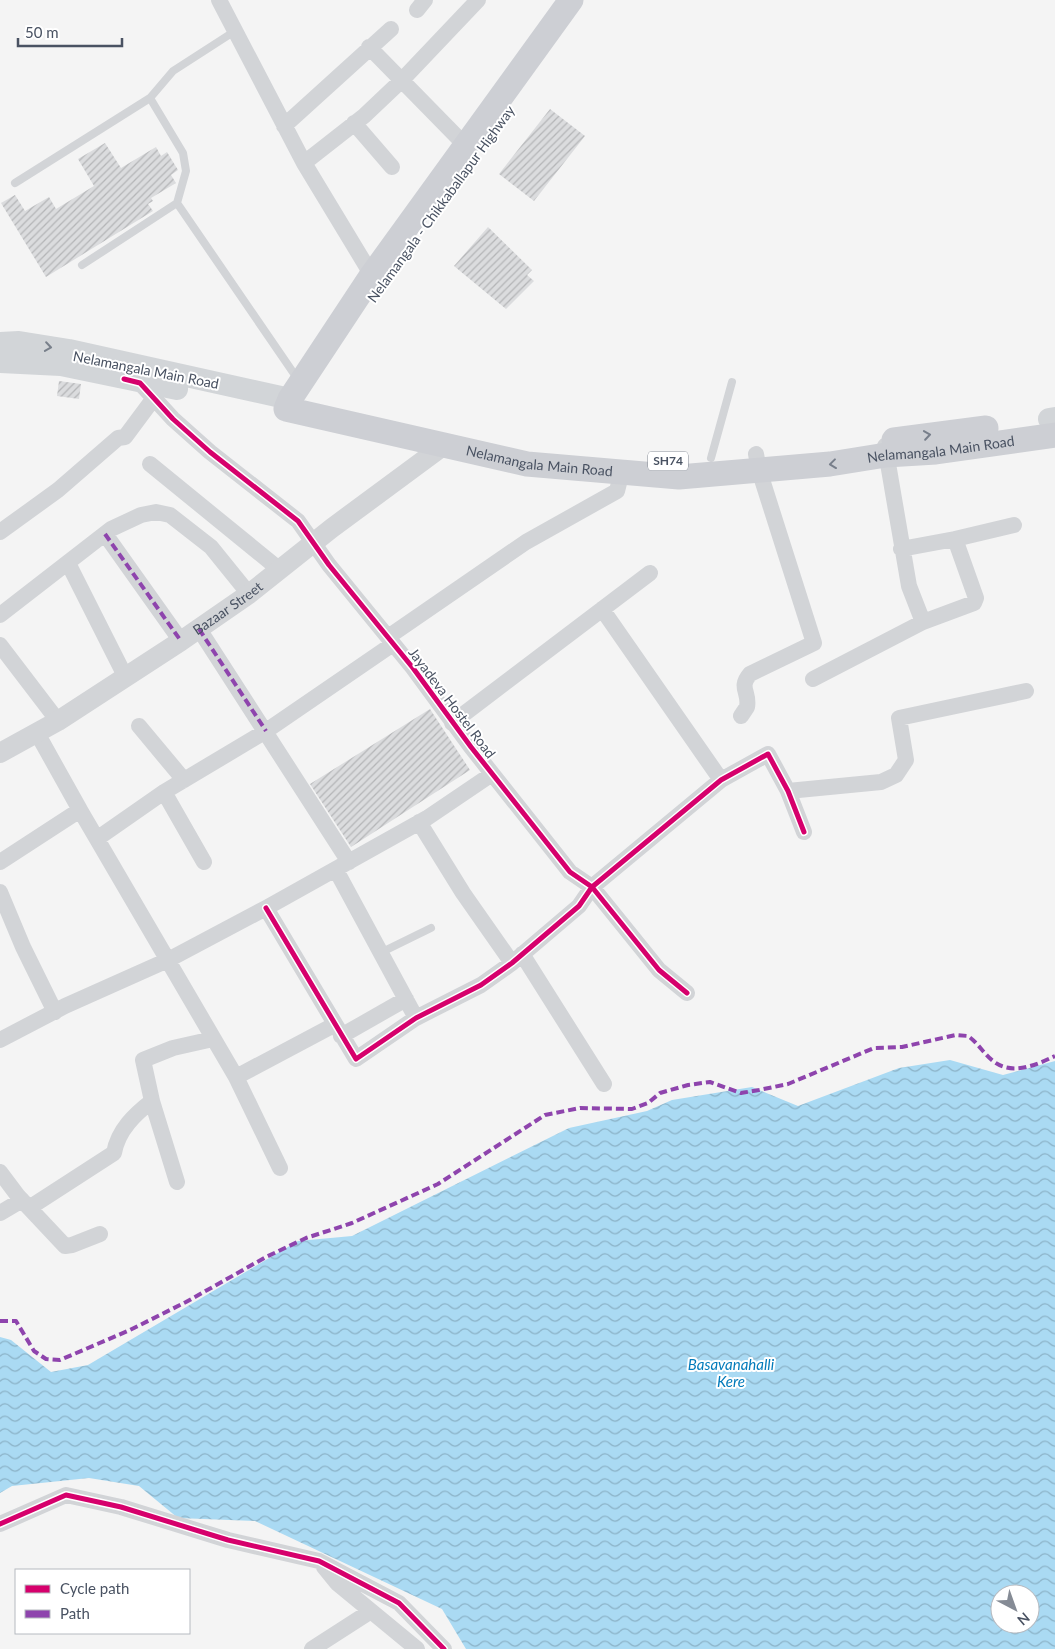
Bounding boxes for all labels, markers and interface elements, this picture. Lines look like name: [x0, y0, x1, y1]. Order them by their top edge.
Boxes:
scale bar: [18, 15, 121, 47]
text: 50 m: [25, 23, 59, 41]
street label: Nelamangala - Chikkaballapur Highway: [363, 101, 518, 306]
one-way arrow: [44, 341, 53, 351]
street label: Nelamangala Main Road: [72, 347, 220, 392]
one-way arrow: [922, 431, 931, 441]
street label: Nelamangala Main Road: [866, 432, 1015, 466]
street label: Nelamangala Main Road: [465, 441, 613, 479]
road number: SH74: [648, 452, 688, 471]
one-way arrow: [829, 458, 838, 468]
street label: Bazaar Street: [189, 578, 266, 638]
street label: Jayadeva Hostel Road: [405, 644, 499, 761]
water label: Basavanahalli Kere: [688, 1355, 775, 1390]
legend: [15, 1569, 190, 1634]
text: Cycle path: [60, 1579, 129, 1597]
north arrow: [990, 1584, 1040, 1634]
text: Path: [60, 1604, 90, 1622]
text: N: [1014, 1609, 1034, 1629]

